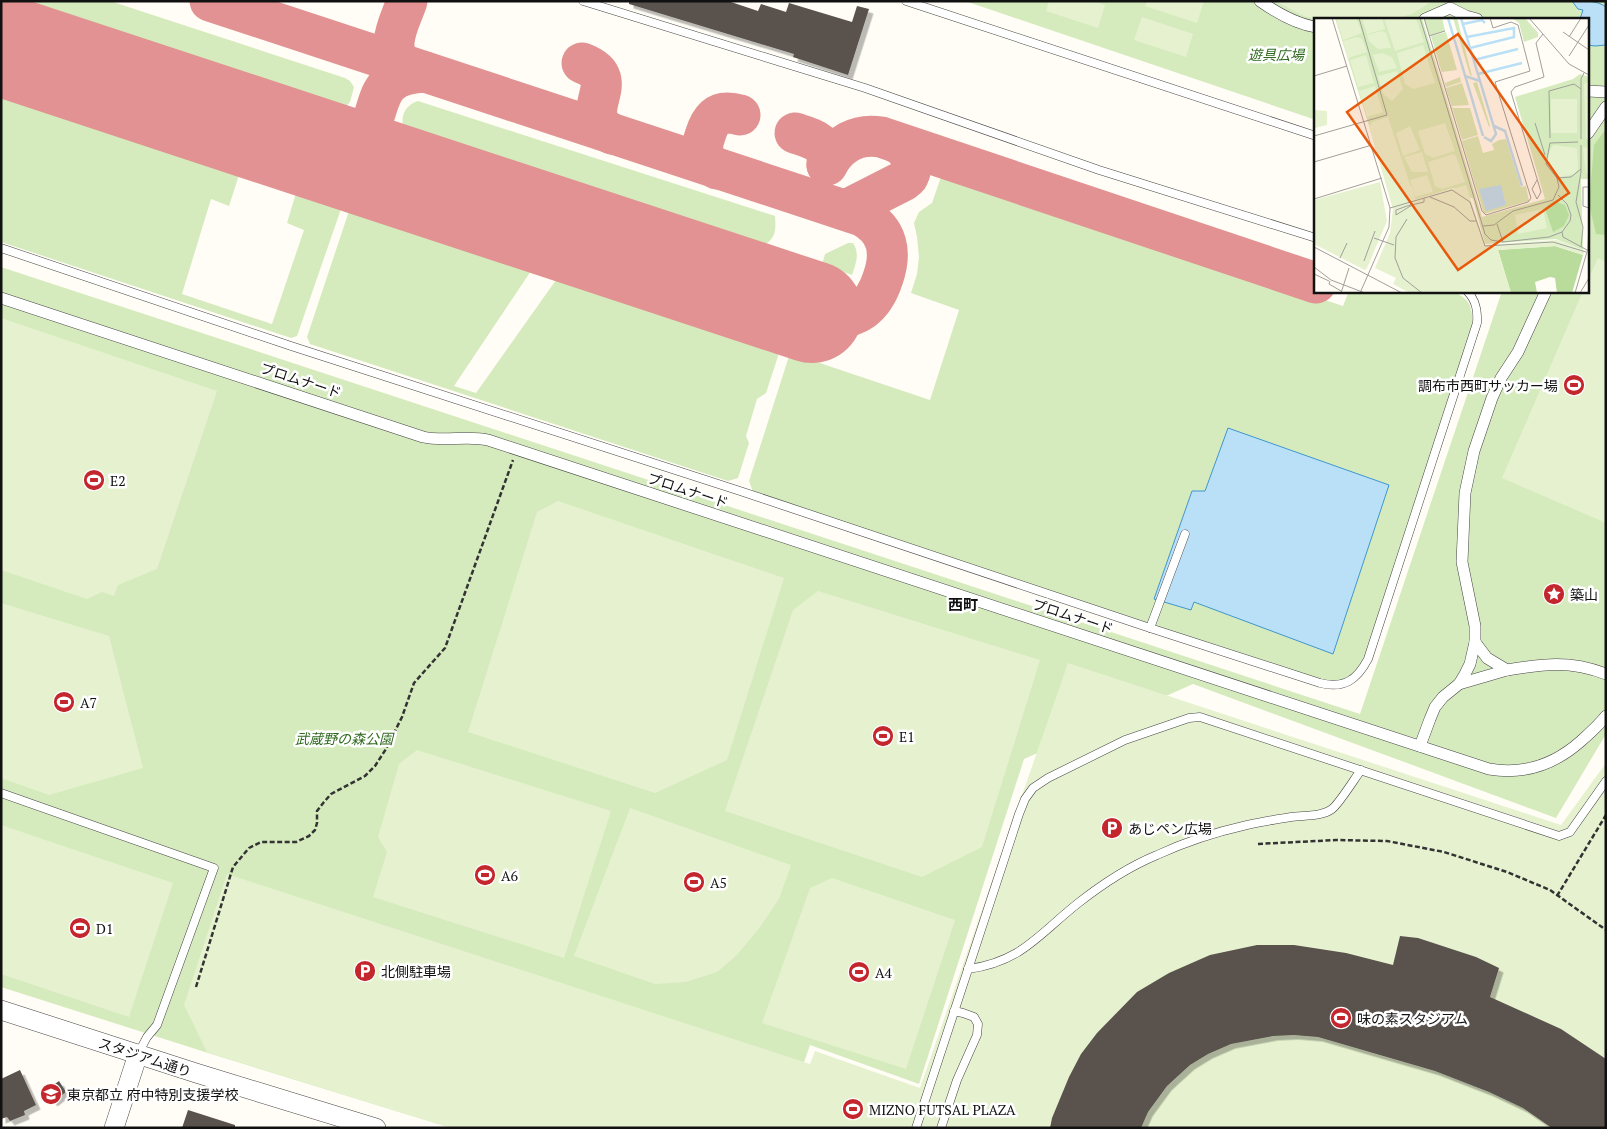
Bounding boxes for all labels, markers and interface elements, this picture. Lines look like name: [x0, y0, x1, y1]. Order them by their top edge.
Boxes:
inset map: [1314, 18, 1590, 292]
park label: 遊具広場: [1248, 45, 1306, 64]
street label: プロムナード: [258, 358, 344, 402]
sports icon: 調布市西町サッカー場: [1562, 373, 1586, 397]
place label: 調布市西町サッカー場: [1418, 376, 1558, 395]
sports icon: E2: [82, 468, 106, 492]
street label: プロムナード: [645, 468, 731, 512]
place label: E2: [110, 471, 126, 490]
place icon: 築山: [1542, 582, 1566, 606]
place label: 築山: [1570, 585, 1598, 604]
district label: 西町: [948, 594, 978, 614]
street label: プロムナード: [1030, 594, 1116, 638]
sports icon: A7: [52, 690, 76, 714]
place label: A7: [80, 693, 97, 712]
sports icon: E1: [871, 724, 895, 748]
place label: E1: [899, 727, 915, 746]
park label: 武蔵野の森公園: [295, 729, 395, 748]
parking icon: あじペン広場: [1100, 816, 1124, 840]
place label: あじペン広場: [1128, 819, 1212, 838]
sports icon: A6: [473, 863, 497, 887]
place label: A6: [501, 866, 519, 885]
sports icon: A5: [682, 870, 706, 894]
place label: A5: [710, 873, 727, 892]
sports icon: D1: [68, 916, 92, 940]
place label: D1: [96, 919, 113, 938]
parking icon: 北側駐車場: [353, 959, 377, 983]
sports icon: A4: [847, 960, 871, 984]
place label: 北側駐車場: [381, 962, 451, 981]
place label: A4: [875, 963, 893, 982]
sports icon: 味の素スタジアム: [1329, 1006, 1353, 1030]
place label: 味の素スタジアム: [1357, 1009, 1468, 1028]
street label: スタジアム通り: [96, 1033, 194, 1081]
school or university icon: 東京都立 府中特別支援学校: [39, 1082, 63, 1106]
place label: 東京都立 府中特別支援学校: [67, 1085, 238, 1104]
sports icon: MIZNO FUTSAL PLAZA: [841, 1097, 865, 1121]
place label: MIZNO FUTSAL PLAZA: [869, 1100, 1016, 1119]

